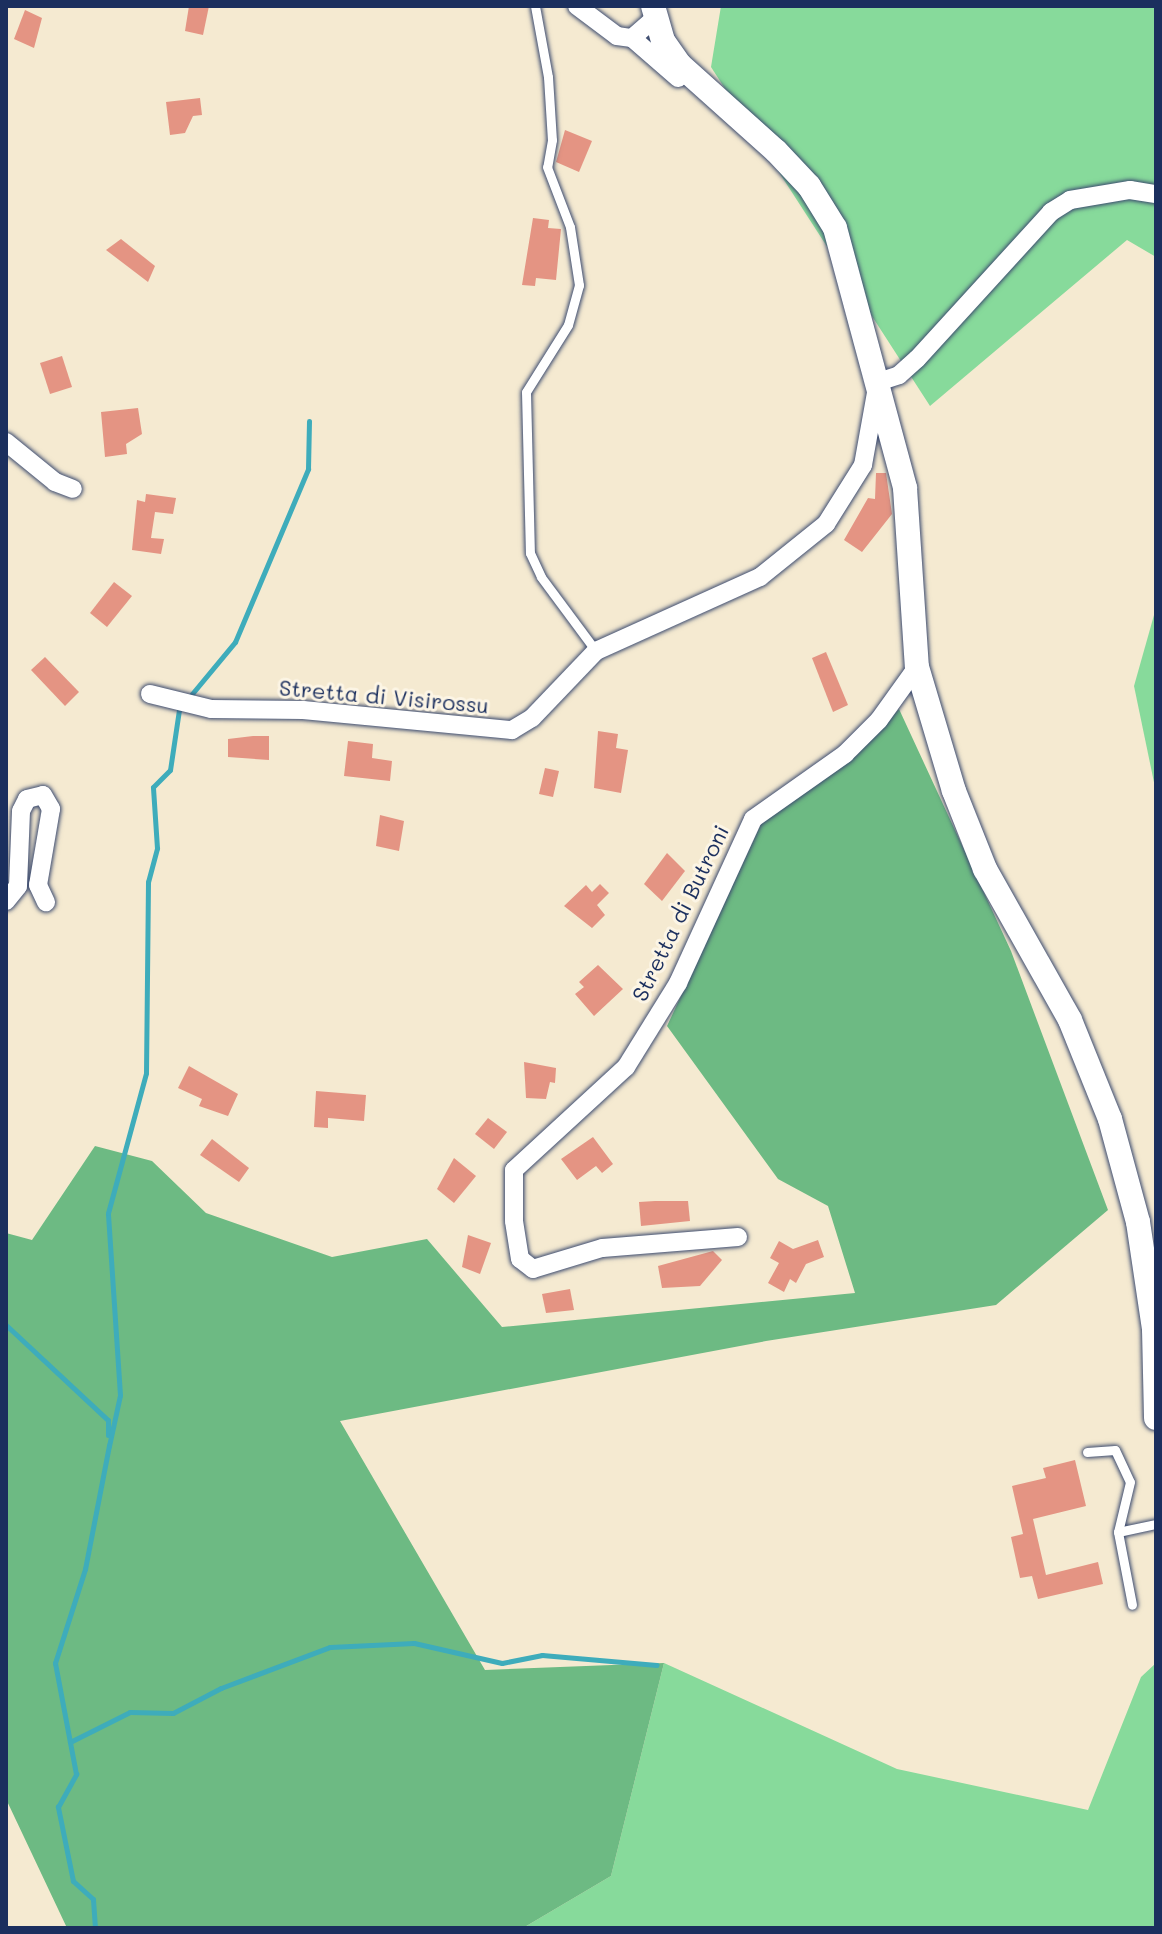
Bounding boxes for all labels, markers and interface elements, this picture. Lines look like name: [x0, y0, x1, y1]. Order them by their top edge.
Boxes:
street label: Stretta di Visirossu: [278, 674, 490, 718]
street label: Stretta di Butroni: [626, 821, 734, 1005]

